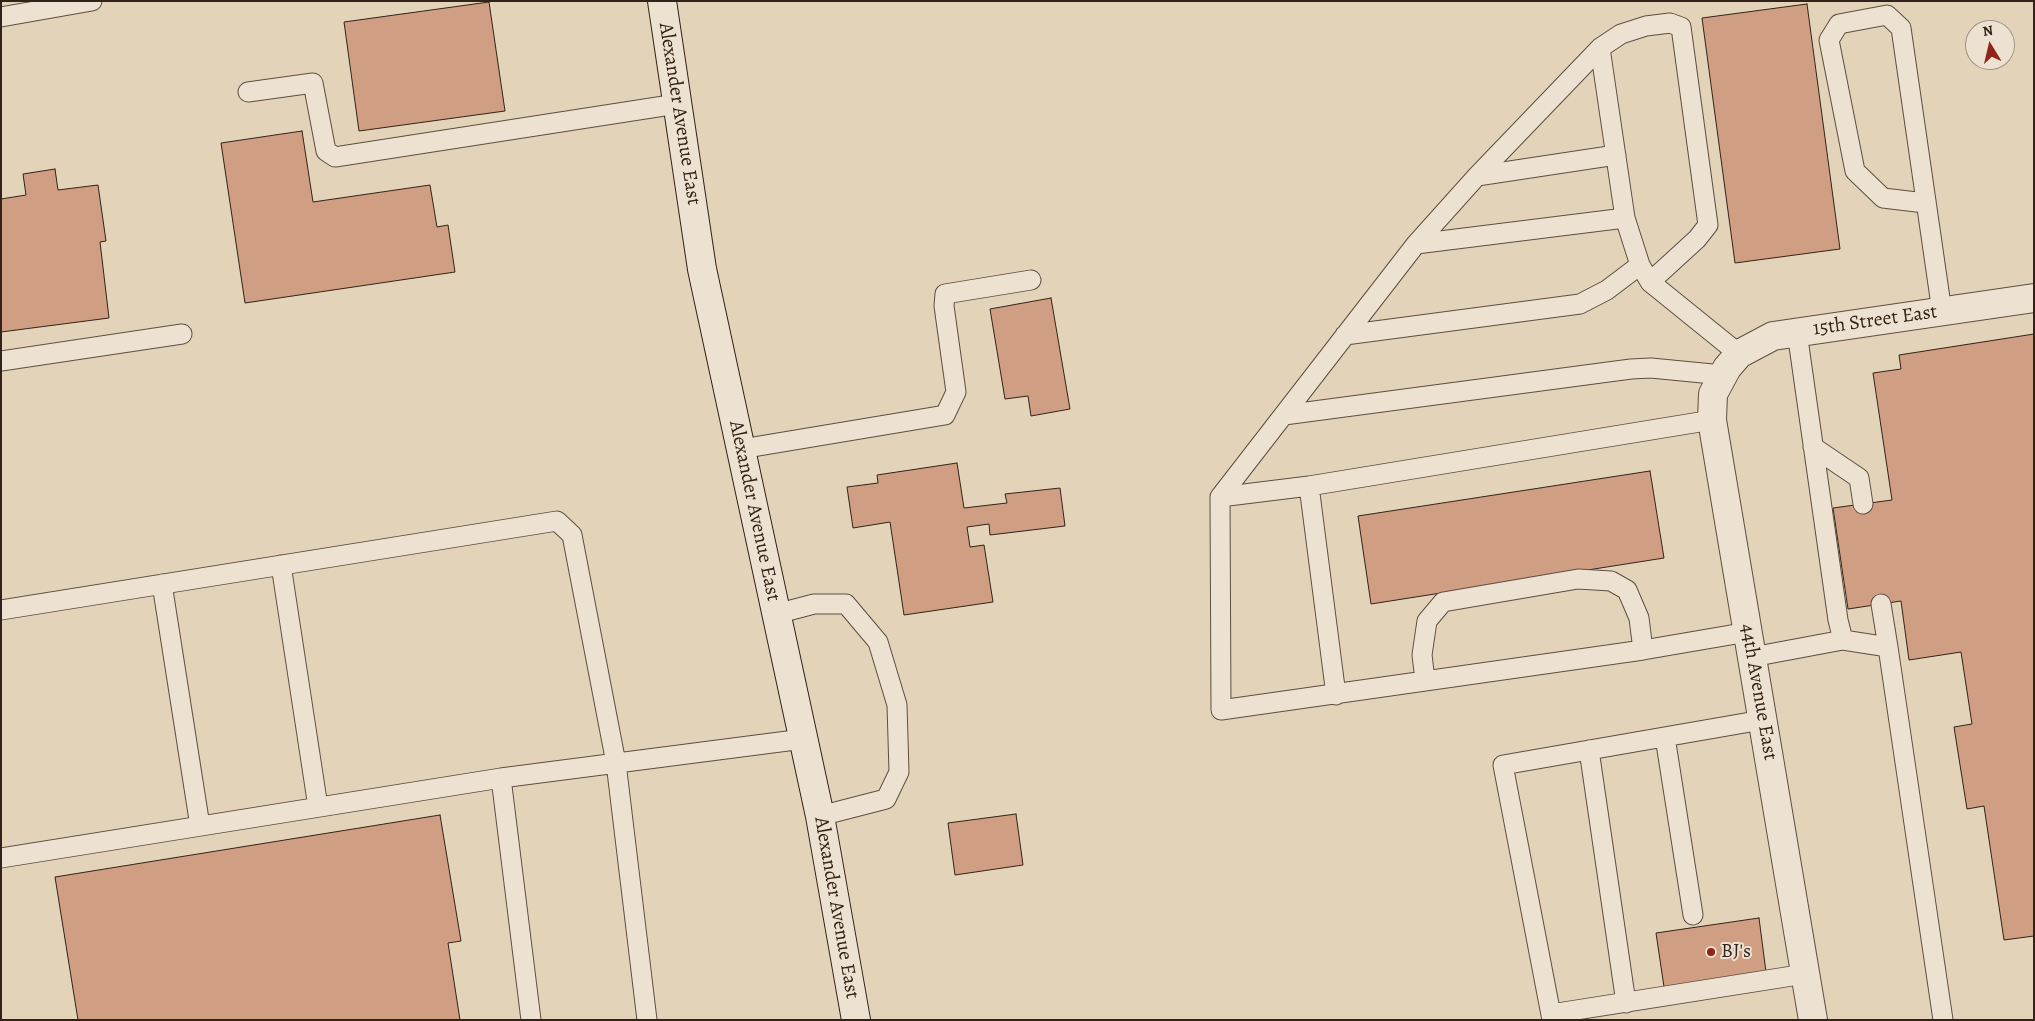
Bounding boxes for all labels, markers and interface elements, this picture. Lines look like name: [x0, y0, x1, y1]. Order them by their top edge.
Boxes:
north arrow: [1965, 20, 2015, 70]
text: N: [1981, 20, 1994, 41]
street label: Alexander Avenue East: [653, 21, 705, 207]
street label: 15th Street East: [1811, 300, 1939, 342]
street label: Alexander Avenue East: [723, 418, 785, 604]
street label: 44th Avenue East: [1734, 622, 1782, 762]
street label: Alexander Avenue East: [808, 815, 864, 1001]
place label: BJ's: [1721, 940, 1751, 964]
marker: BJ's: [1705, 946, 1717, 958]

